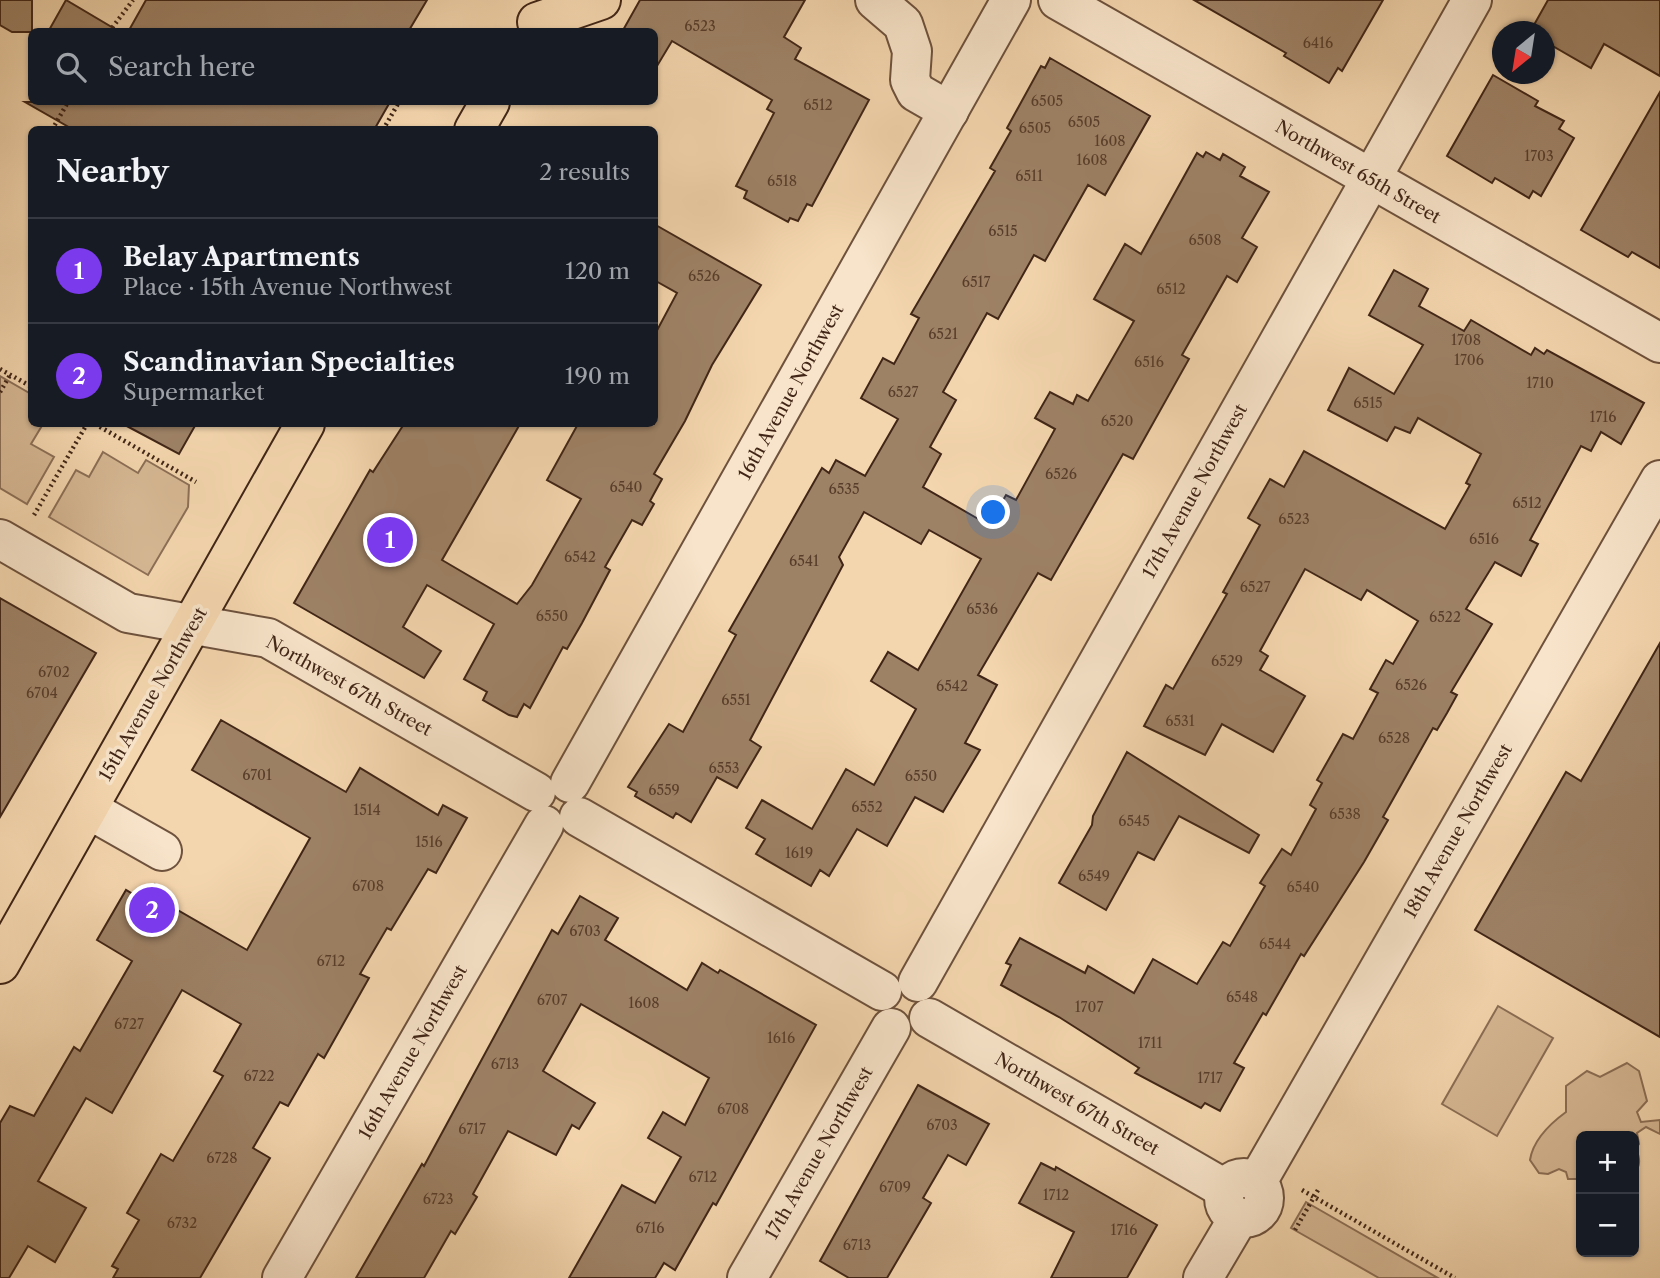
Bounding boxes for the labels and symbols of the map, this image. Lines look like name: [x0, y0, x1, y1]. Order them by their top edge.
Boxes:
house number: 6523: [684, 17, 716, 35]
north arrow: [1492, 21, 1555, 84]
house number: 6416: [1303, 34, 1333, 52]
house number: 6505: [1031, 92, 1063, 110]
house number: 6512: [803, 96, 833, 114]
house number: 6505: [1068, 113, 1100, 131]
street label: Northwest 65th Street: [1271, 116, 1445, 229]
house number: 6505: [1019, 119, 1051, 137]
house number: 1608: [1094, 132, 1126, 150]
house number: 1703: [1524, 147, 1554, 165]
house number: 1608: [1076, 151, 1108, 169]
house number: 6511: [1015, 167, 1043, 185]
house number: 6518: [767, 172, 797, 190]
house number: 6515: [988, 222, 1018, 240]
house number: 6508: [1189, 231, 1221, 249]
house number: 6526: [688, 267, 720, 285]
house number: 6517: [962, 273, 990, 291]
house number: 6512: [1156, 280, 1186, 298]
street label: 16th Avenue Northwest: [734, 300, 849, 484]
house number: 6521: [928, 325, 958, 343]
house number: 1708: [1451, 331, 1481, 349]
house number: 1706: [1454, 351, 1484, 369]
house number: 6516: [1134, 353, 1164, 371]
house number: 1710: [1526, 374, 1554, 392]
house number: 6527: [888, 383, 918, 401]
house number: 6515: [1353, 394, 1383, 412]
street label: 17th Avenue Northwest: [1138, 400, 1252, 582]
house number: 1716: [1590, 408, 1616, 426]
house number: 6520: [1101, 412, 1133, 430]
house number: 6526: [1045, 465, 1077, 483]
house number: 6540: [610, 478, 643, 496]
house number: 6535: [828, 480, 860, 498]
house number: 6512: [1512, 494, 1542, 512]
your location: [976, 495, 1010, 529]
house number: 6523: [1278, 510, 1310, 528]
pin: 1: [367, 514, 413, 566]
house number: 6516: [1469, 530, 1499, 548]
house number: 6542: [564, 548, 596, 566]
house number: 6541: [789, 552, 819, 570]
house number: 6527: [1240, 578, 1270, 596]
house number: 6536: [966, 600, 998, 618]
street label: 15th Avenue Northwest: [94, 603, 212, 785]
house number: 6550: [536, 607, 568, 625]
house number: 6522: [1429, 608, 1461, 626]
street label: Northwest 67th Street: [262, 631, 436, 741]
house number: 6529: [1211, 652, 1243, 670]
house number: 6702: [38, 663, 70, 681]
house number: 6526: [1395, 676, 1427, 694]
house number: 6542: [936, 677, 968, 695]
house number: 6704: [26, 684, 58, 702]
house number: 6551: [721, 691, 751, 709]
house number: 6531: [1165, 712, 1195, 730]
house number: 6528: [1378, 729, 1410, 747]
street label: 18th Avenue Northwest: [1399, 739, 1517, 922]
house number: 6553: [708, 759, 740, 777]
house number: 6701: [242, 766, 272, 784]
house number: 6550: [905, 767, 937, 785]
house number: 6559: [648, 781, 680, 799]
house number: 6552: [851, 798, 883, 816]
house number: 1514: [353, 801, 381, 819]
house number: 6538: [1329, 805, 1361, 823]
house number: 6545: [1118, 812, 1150, 830]
house number: 1516: [415, 833, 443, 851]
house number: 1619: [785, 844, 813, 862]
house number: 6549: [1078, 867, 1110, 885]
house number: 6708: [352, 877, 384, 895]
house number: 6540: [1287, 878, 1320, 896]
pin: 2: [129, 884, 175, 936]
house number: 6703: [569, 922, 601, 940]
house number: 6544: [1259, 935, 1291, 953]
house number: 6712: [317, 952, 345, 970]
street label: 16th Avenue Northwest: [354, 960, 472, 1143]
house number: 6548: [1226, 988, 1258, 1006]
house number: 6707: [537, 991, 567, 1009]
house number: 1608: [628, 994, 660, 1012]
house number: 1707: [1075, 998, 1103, 1016]
house number: 6727: [114, 1015, 144, 1033]
house number: 1616: [767, 1029, 795, 1047]
house number: 1711: [1138, 1034, 1162, 1052]
street label: Northwest 67th Street: [991, 1048, 1164, 1160]
house number: 6713: [491, 1055, 519, 1073]
street label: 17th Avenue Northwest: [761, 1062, 878, 1243]
house number: 6722: [243, 1067, 275, 1085]
house number: 1717: [1197, 1069, 1223, 1087]
house number: 6708: [717, 1100, 749, 1118]
house number: 6703: [926, 1116, 958, 1134]
house number: 6717: [458, 1120, 486, 1138]
house number: 6728: [206, 1149, 238, 1167]
house number: 6712: [689, 1168, 717, 1186]
house number: 6709: [879, 1178, 911, 1196]
house number: 1712: [1043, 1186, 1069, 1204]
house number: 6723: [423, 1190, 453, 1208]
house number: 6732: [167, 1214, 197, 1232]
house number: 6716: [635, 1219, 665, 1237]
house number: 1716: [1111, 1221, 1137, 1239]
house number: 6713: [843, 1236, 871, 1254]

